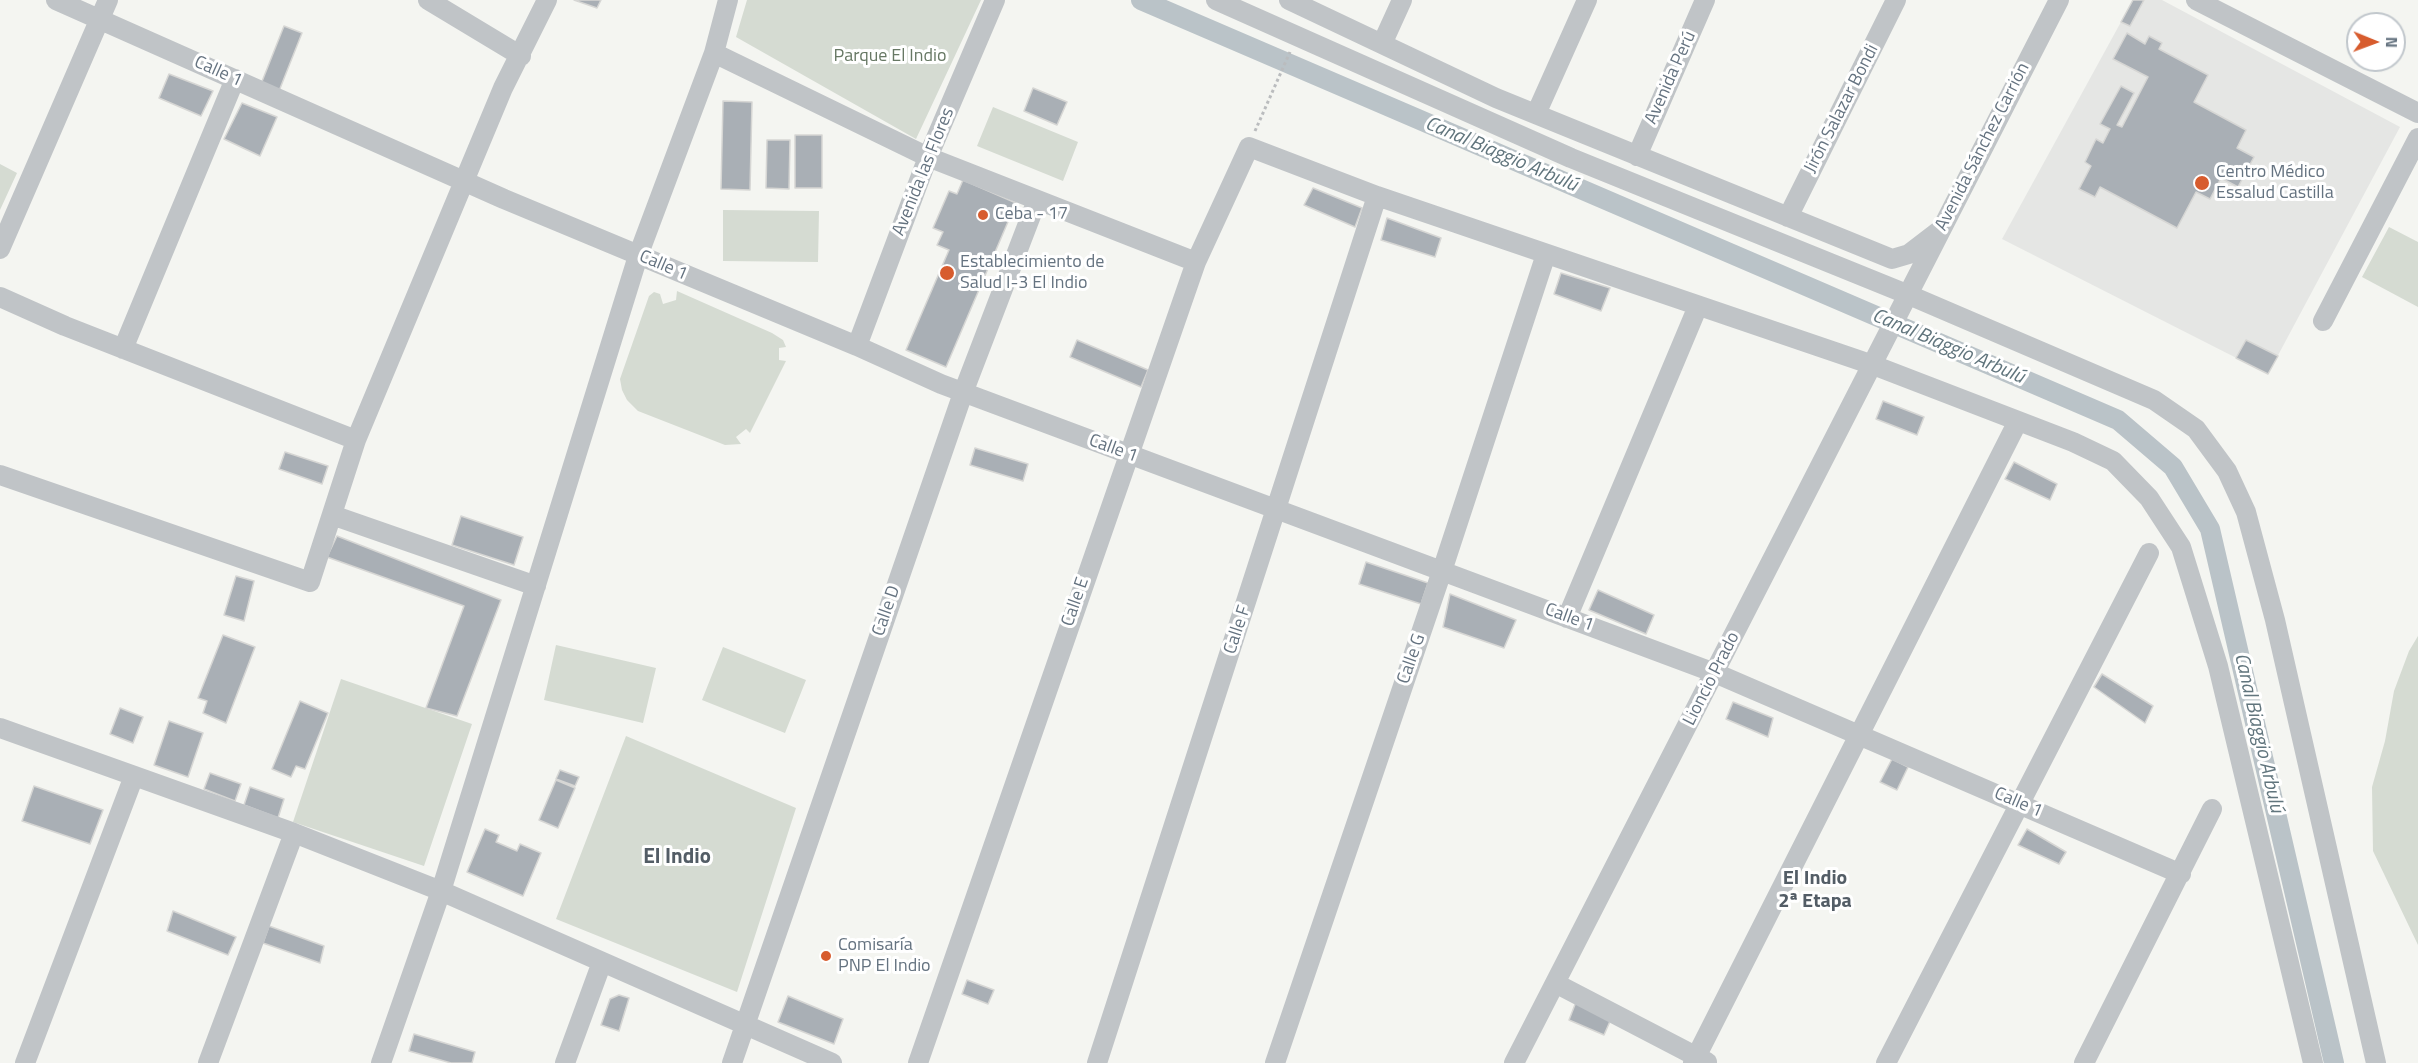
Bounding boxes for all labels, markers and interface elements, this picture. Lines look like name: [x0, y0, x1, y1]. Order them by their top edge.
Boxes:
north arrow: [2346, 12, 2406, 72]
street label: Avenida Perú: [1641, 28, 1701, 128]
text: N: [2380, 37, 2404, 48]
street label: Jirón Salazar Bondi: [1800, 41, 1884, 177]
park label: Parque El Indio: [834, 46, 946, 68]
street label: Calle 1: [191, 52, 245, 92]
street label: Avenida Sánchez Carrión: [1931, 59, 2035, 235]
street label: Avenida las Flores: [888, 105, 960, 239]
water label: Canal Biaggio Arbulú: [1421, 112, 1581, 198]
place label: Centro Médico Essalud Castilla: [2216, 162, 2334, 204]
marker: Centro Médico Essalud Castilla: [2193, 174, 2211, 192]
place label: Ceba - 17: [995, 204, 1068, 226]
marker: Ceba - 17: [976, 208, 990, 222]
street label: Calle 1: [636, 246, 690, 286]
place label: Establecimiento de Salud I-3 El Indio: [960, 252, 1104, 294]
marker: Establecimiento de Salud I-3 El Indio: [938, 264, 956, 282]
water label: Canal Biaggio Arbulú: [1868, 304, 2028, 390]
street label: Calle 1: [1086, 430, 1140, 468]
street label: Calle E: [1058, 575, 1094, 629]
street label: Calle D: [868, 583, 906, 639]
street label: Calle 1: [1542, 599, 1596, 637]
street label: Calle F: [1220, 603, 1256, 657]
street label: Lioncio Prado: [1679, 629, 1745, 729]
street label: Calle G: [1393, 631, 1431, 687]
water label: Canal Biaggio Arbulú: [2228, 651, 2288, 815]
street label: Calle 1: [1991, 783, 2045, 823]
district label: El Indio: [643, 845, 711, 871]
district label: El Indio 2ª Etapa: [1778, 867, 1852, 914]
place label: Comisaría PNP El Indio: [838, 935, 931, 978]
marker: Comisaría PNP El Indio: [819, 949, 833, 963]

